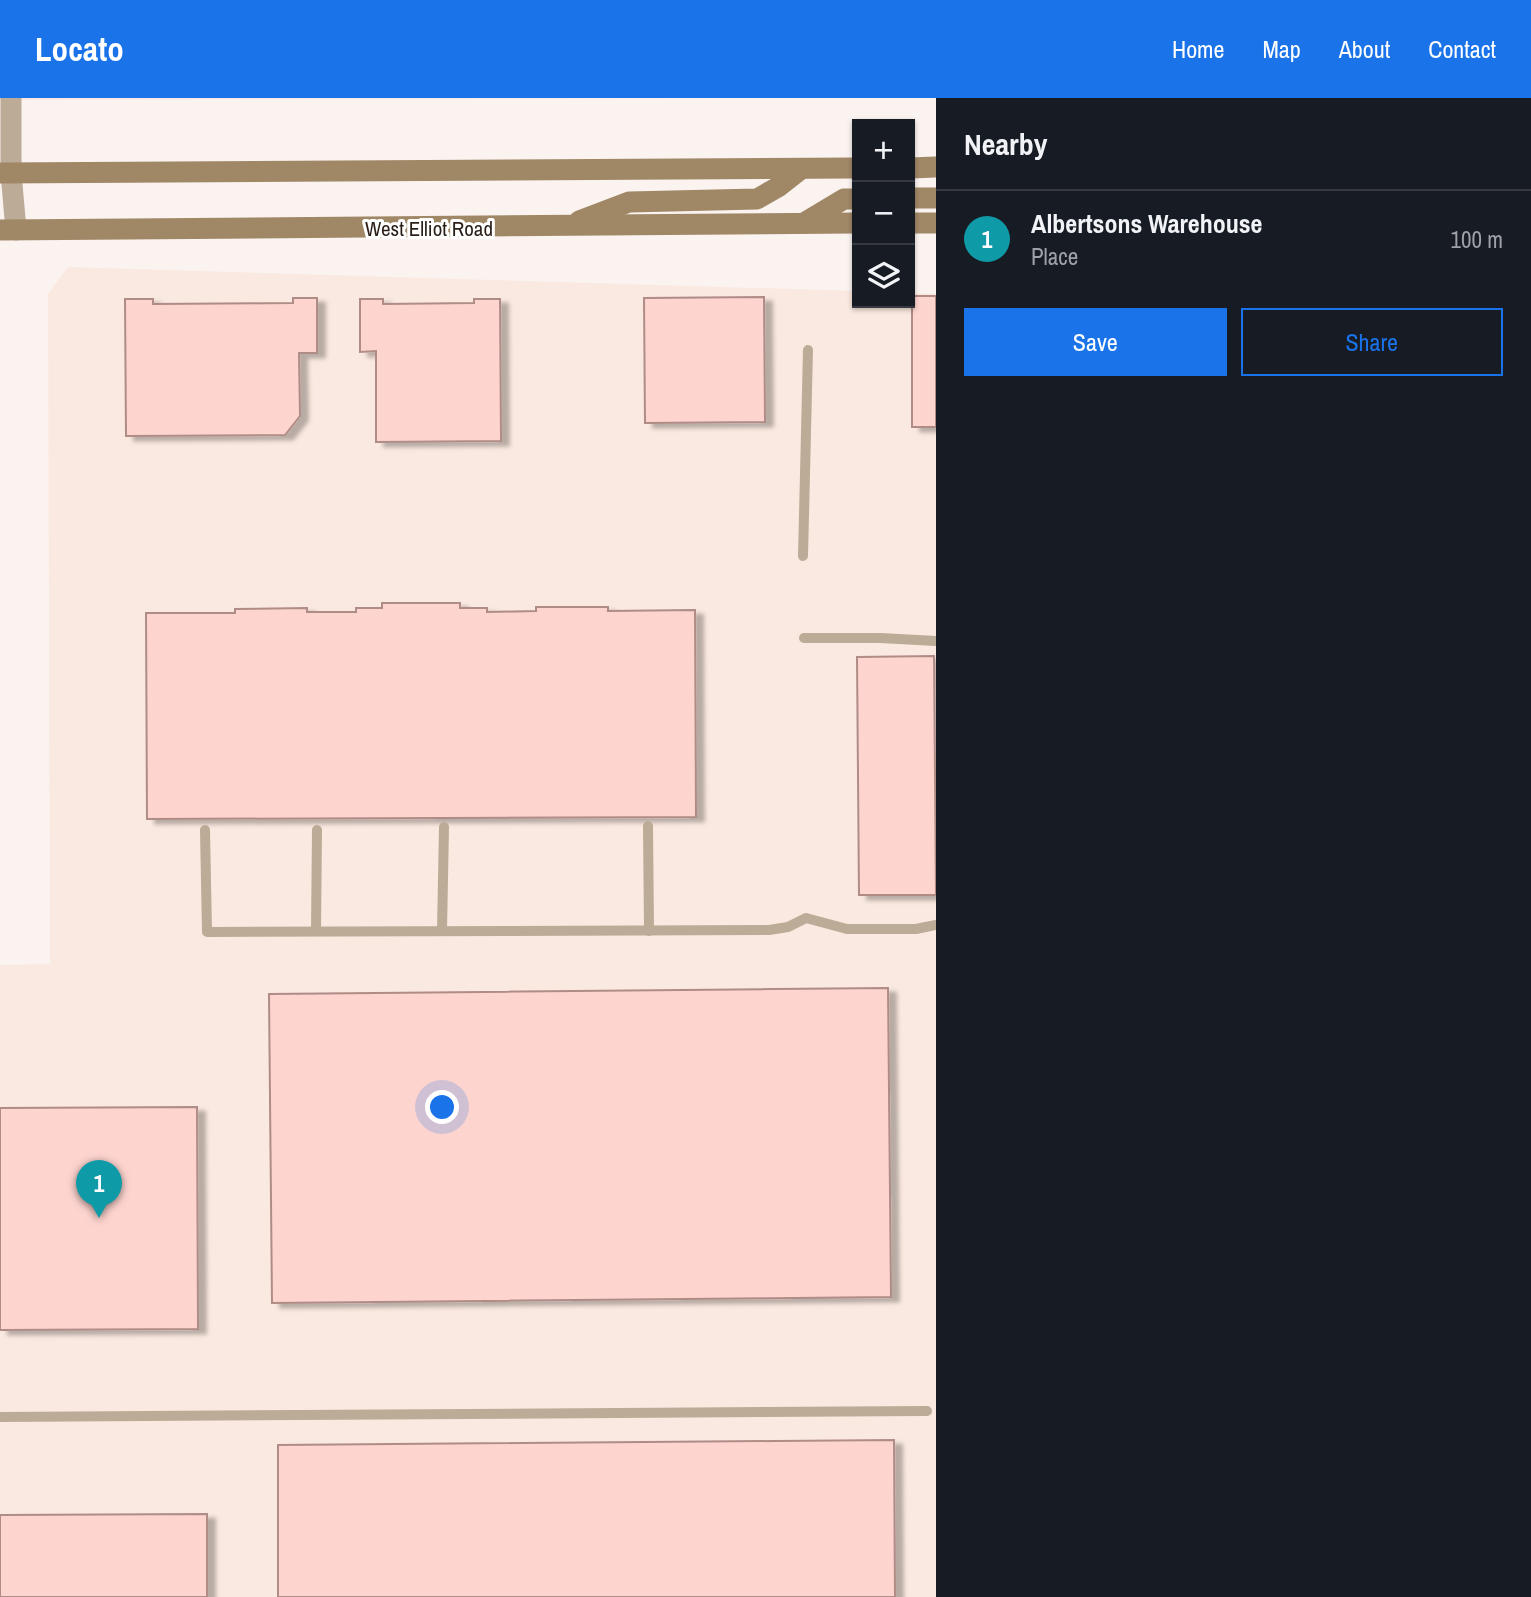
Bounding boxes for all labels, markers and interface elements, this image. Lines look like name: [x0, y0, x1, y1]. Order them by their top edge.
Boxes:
text: Locato: [35, 27, 124, 71]
text: Home: [1172, 33, 1224, 65]
text: Map: [1262, 33, 1301, 65]
text: About: [1339, 33, 1390, 65]
text: Contact: [1428, 33, 1496, 65]
map controls: [852, 119, 915, 308]
button: +: [852, 119, 915, 182]
text: Nearby: [964, 124, 1047, 164]
button: −: [852, 182, 915, 245]
text: Albertsons Warehouse: [1031, 206, 1262, 241]
street label: West Elliot Road: [365, 214, 493, 243]
text: 1: [982, 224, 992, 255]
text: 100 m: [1451, 224, 1503, 255]
text: Place: [1031, 241, 1078, 272]
button: layers: [852, 245, 915, 308]
button: Save: [964, 308, 1227, 376]
button: Share: [1241, 308, 1503, 376]
your location: [425, 1090, 459, 1124]
pin: 1: [76, 1160, 122, 1218]

